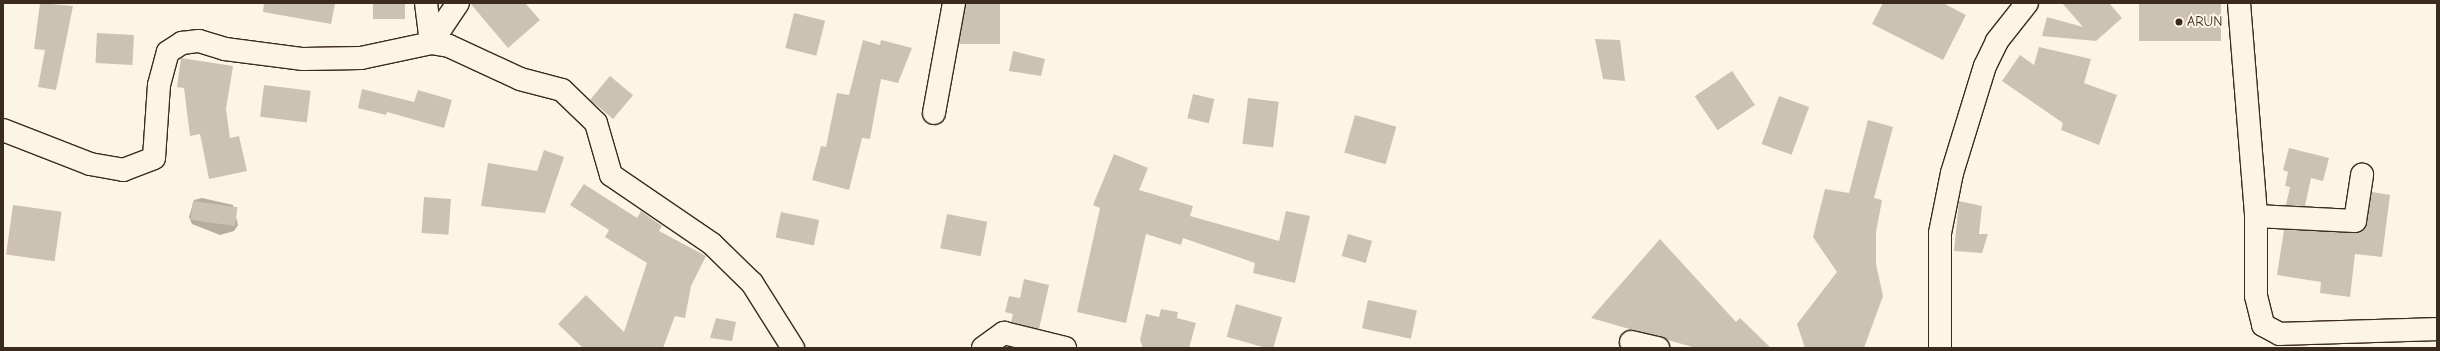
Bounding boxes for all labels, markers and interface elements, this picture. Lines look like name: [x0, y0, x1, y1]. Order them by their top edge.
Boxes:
place label: ARUN: [2187, 14, 2222, 30]
marker: ARUN: [2174, 17, 2184, 27]

